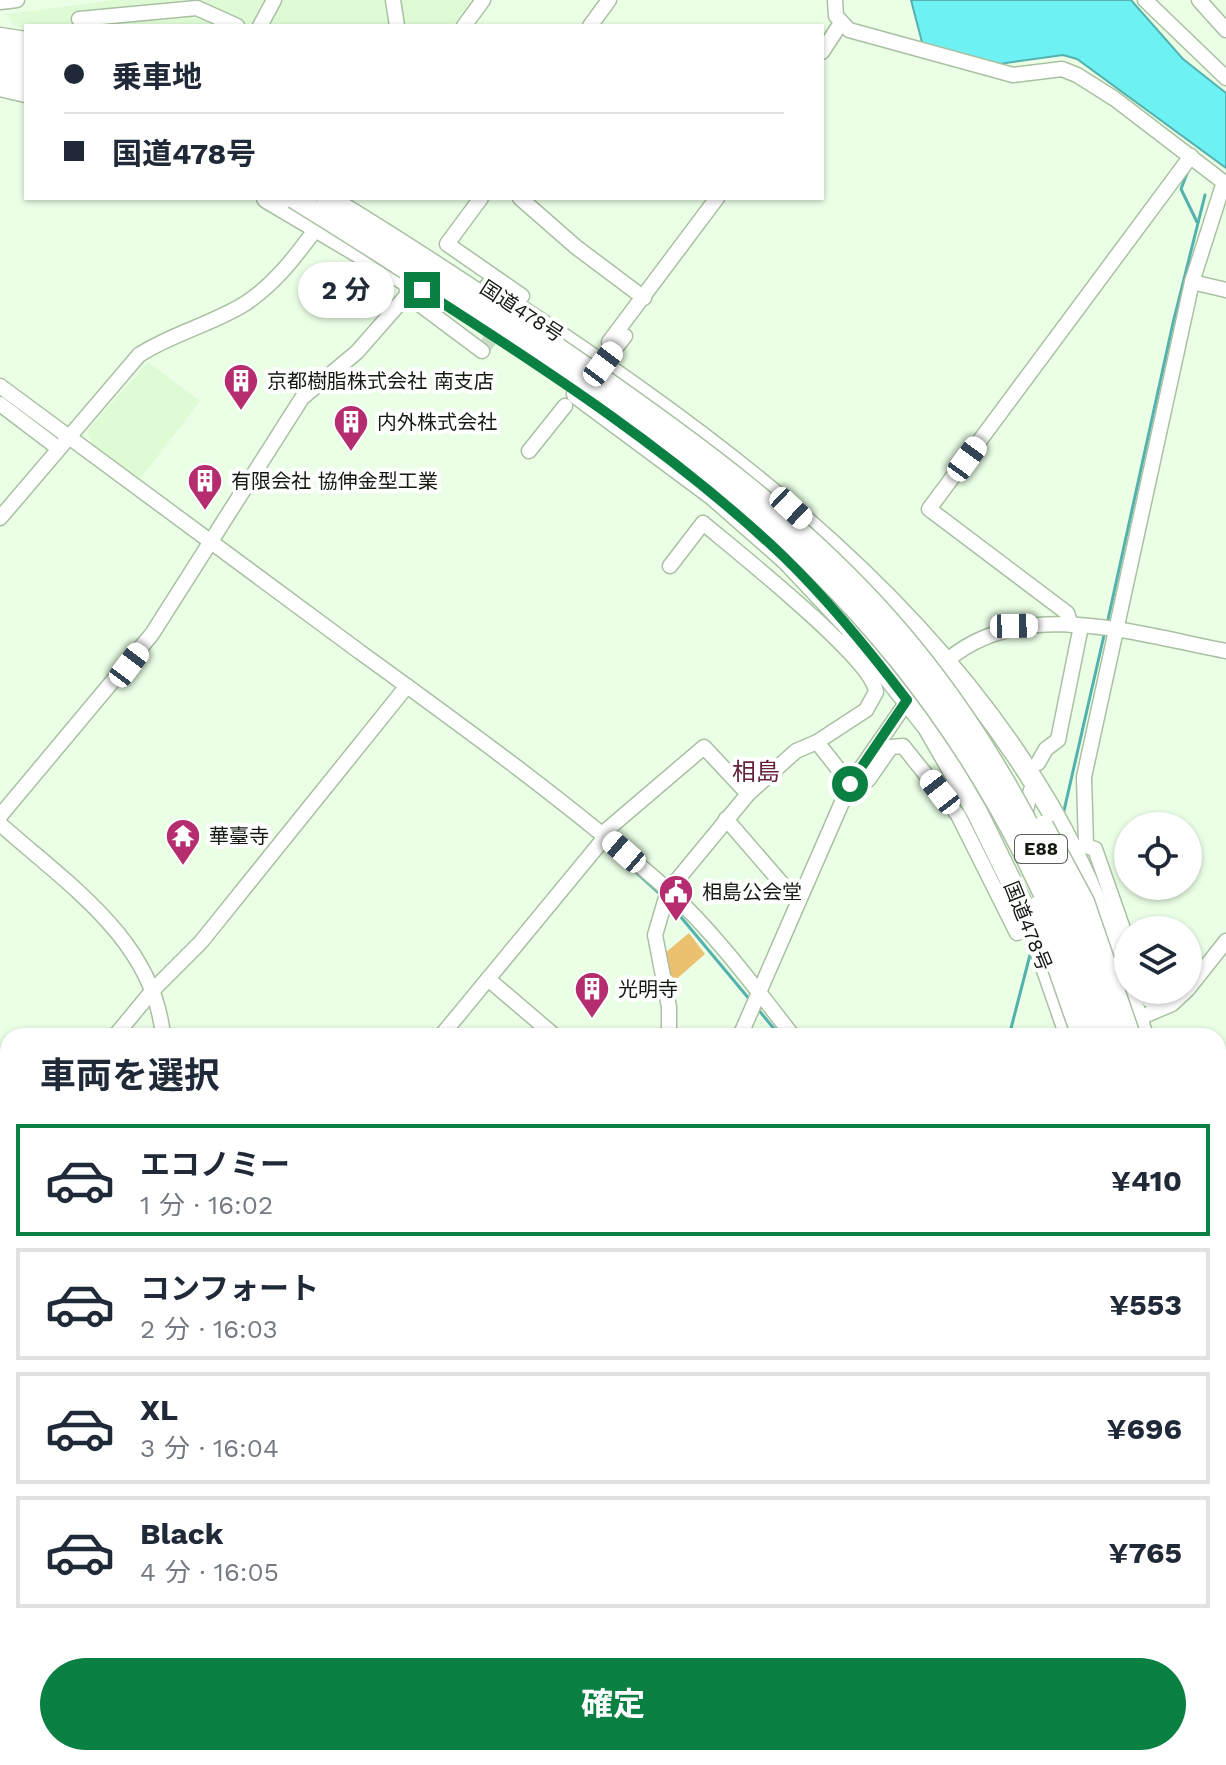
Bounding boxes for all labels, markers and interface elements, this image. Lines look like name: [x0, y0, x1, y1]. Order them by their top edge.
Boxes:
text: 乗車地: [112, 59, 202, 94]
text: 国道478号: [112, 136, 256, 171]
callout: 2 分: [298, 262, 394, 318]
route end: [404, 272, 440, 308]
text: 2 分: [322, 275, 370, 305]
street label: 国道478号: [476, 275, 568, 347]
car: [579, 338, 627, 390]
building icon: 京都樹脂株式会社 南支店: [222, 362, 260, 412]
place label: 京都樹脂株式会社 南支店: [267, 369, 494, 393]
building icon: 内外株式会社: [332, 403, 370, 453]
place label: 内外株式会社: [377, 410, 497, 434]
car: [943, 433, 991, 485]
building icon: 有限会社 協伸金型工業: [186, 462, 224, 512]
place label: 有限会社 協伸金型工業: [231, 469, 438, 493]
car: [765, 483, 817, 533]
car: [990, 614, 1038, 638]
car: [105, 639, 153, 691]
district label: 相島: [732, 758, 780, 786]
route start: [832, 766, 868, 802]
car: [916, 766, 964, 818]
map controls: [1114, 812, 1202, 1004]
button: locate: [1114, 812, 1202, 900]
temple icon: 華臺寺: [164, 817, 202, 867]
place label: 華臺寺: [209, 824, 269, 848]
car: [598, 827, 650, 877]
road number: E88: [1015, 835, 1067, 863]
public building icon: 相島公会堂: [657, 873, 695, 923]
street label: 国道478号: [999, 878, 1057, 974]
place label: 相島公会堂: [702, 880, 802, 904]
button: layers: [1114, 916, 1202, 1004]
building icon: 光明寺: [573, 970, 611, 1020]
place label: 光明寺: [618, 977, 678, 1001]
text: 車両を選択: [40, 1055, 220, 1097]
icon: car: [44, 1144, 116, 1216]
text: エコノミー: [140, 1147, 290, 1182]
text: ¥410: [1111, 1163, 1182, 1198]
text: 1 分 · 16:02: [140, 1190, 273, 1220]
icon: car: [44, 1268, 116, 1340]
text: コンフォート: [140, 1271, 319, 1306]
text: ¥553: [1109, 1287, 1182, 1322]
text: 2 分 · 16:03: [140, 1314, 278, 1344]
icon: car: [44, 1392, 116, 1464]
text: XL: [140, 1392, 178, 1427]
text: ¥696: [1107, 1411, 1182, 1446]
text: 3 分 · 16:04: [140, 1433, 279, 1463]
icon: car: [44, 1516, 116, 1588]
text: Black: [140, 1516, 224, 1551]
text: ¥765: [1109, 1535, 1182, 1570]
text: 4 分 · 16:05: [140, 1557, 279, 1587]
button: 確定: [40, 1658, 1186, 1750]

